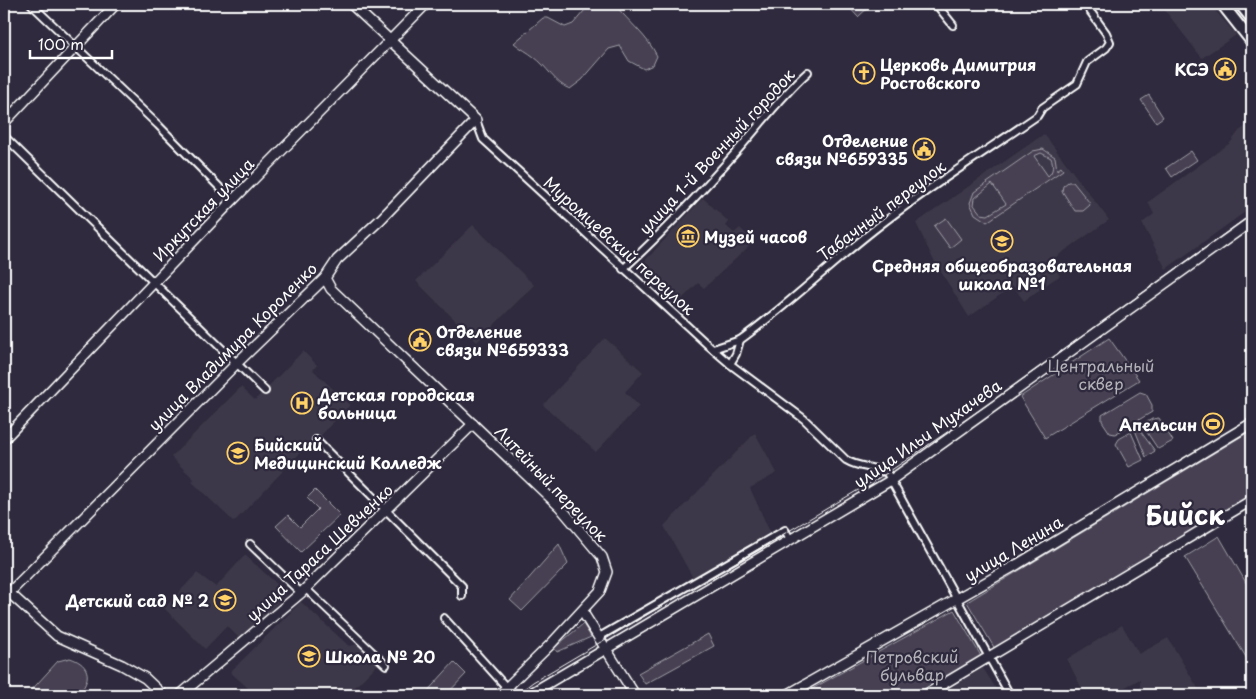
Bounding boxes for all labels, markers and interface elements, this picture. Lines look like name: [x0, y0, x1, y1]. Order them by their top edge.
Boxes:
scale bar: [30, 28, 112, 60]
text: 100 m: [38, 32, 84, 55]
place label: Церковь Димитрия Ростовского: [880, 52, 1036, 94]
place label: КСЭ: [1174, 57, 1209, 81]
public building icon: КСЭ: [1213, 57, 1237, 81]
church icon: Церковь Димитрия Ростовского: [852, 61, 876, 85]
street label: улица 1-й Военный городок: [633, 62, 800, 239]
place label: Отделение связи №659335: [776, 128, 908, 170]
public building icon: Отделение связи №659335: [912, 137, 936, 161]
street label: Иркутская улица: [147, 152, 259, 266]
street label: Табачный переулок: [812, 154, 950, 266]
street label: Муромцевский переулок: [539, 170, 702, 320]
museum icon: Музей часов: [676, 224, 700, 248]
place label: Музей часов: [704, 224, 808, 248]
school or university icon: Средняя общеобразовательная школа №1: [990, 229, 1014, 253]
place label: Средняя общеобразовательная школа №1: [872, 253, 1132, 295]
street label: улица Владимира Короленко: [142, 256, 322, 436]
place label: Отделение связи №659333: [436, 319, 569, 361]
public building icon: Отделение связи №659333: [408, 328, 432, 352]
park label: Центральный сквер: [1048, 353, 1154, 395]
street label: улица Ильи Мухачева: [848, 373, 1006, 493]
place label: Детская городская больница: [317, 382, 475, 424]
hospital icon: Детская городская больница: [290, 391, 314, 415]
place label: Апельсин: [1119, 412, 1197, 436]
sports icon: Апельсин: [1201, 412, 1225, 436]
street label: Литейный переулок: [490, 420, 614, 547]
place label: Бийский Медицинский Колледж: [254, 432, 442, 474]
school or university icon: Бийский Медицинский Колледж: [226, 441, 250, 465]
street label: улица Тараса Шевченко: [240, 477, 398, 627]
district label: Бийск: [1145, 495, 1225, 534]
street label: улица Ленина: [959, 509, 1067, 587]
place label: Детский сад № 2: [65, 588, 209, 612]
school or university icon: Детский сад № 2: [213, 588, 237, 612]
school or university icon: Школа № 20: [297, 644, 321, 668]
place label: Школа № 20: [325, 644, 436, 668]
park label: Петровский бульвар: [866, 644, 959, 686]

